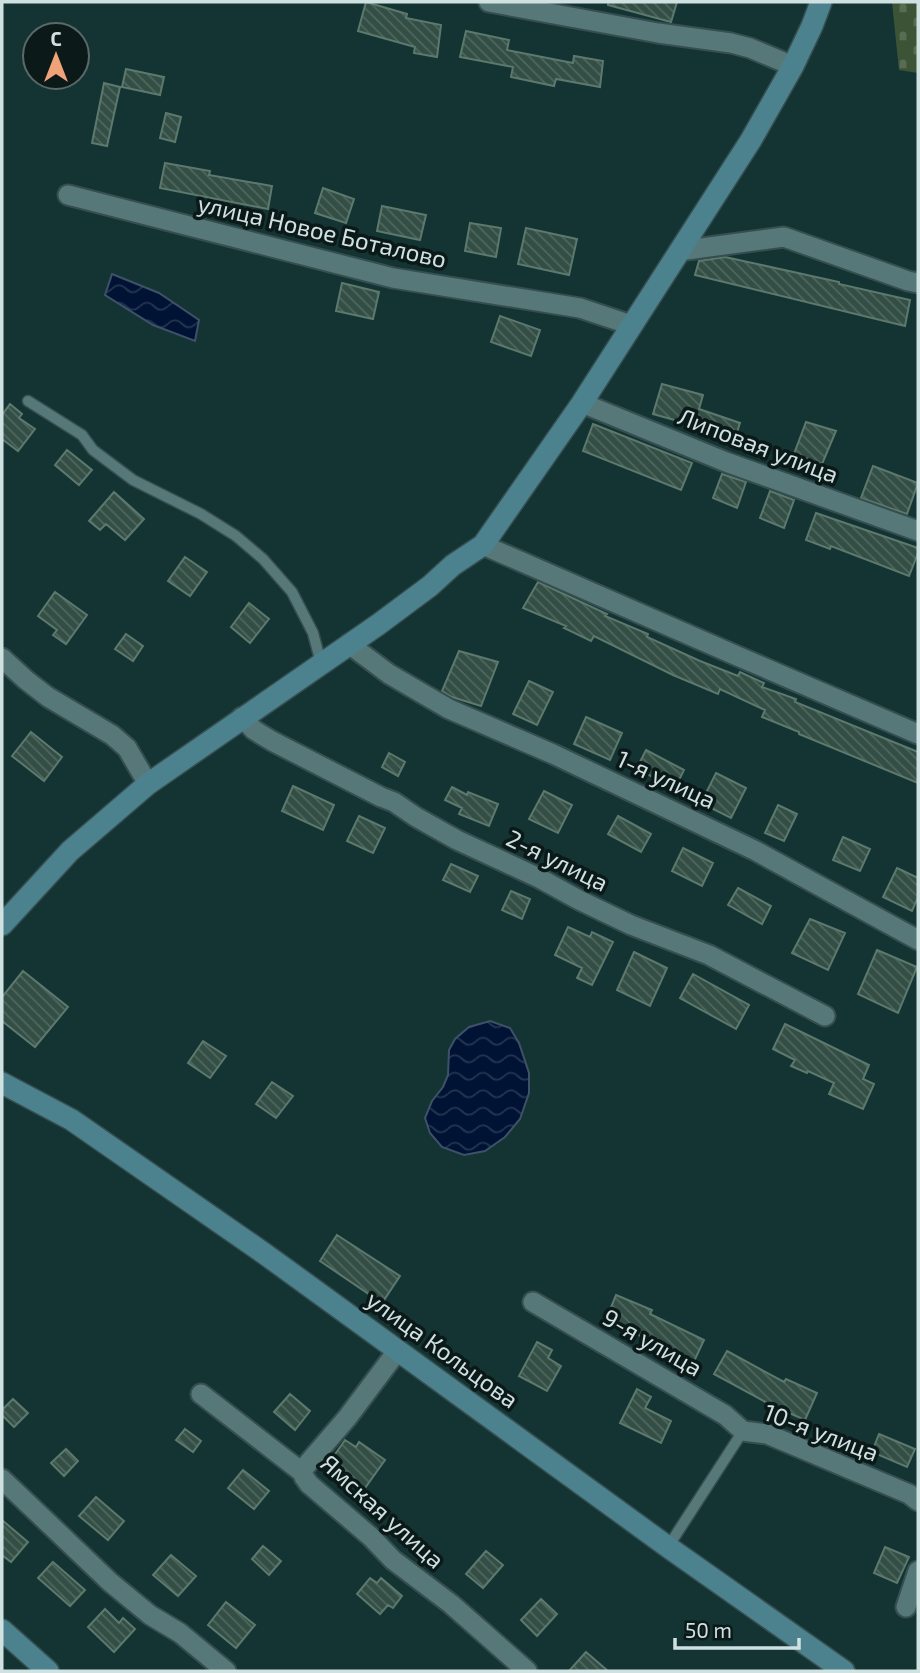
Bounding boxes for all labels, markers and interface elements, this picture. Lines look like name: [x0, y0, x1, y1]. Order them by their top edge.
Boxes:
north arrow: [21, 21, 91, 91]
text: С: [50, 27, 62, 50]
street label: улица Новое Боталово: [195, 188, 450, 274]
street label: Липовая улица: [674, 401, 843, 489]
street label: 1-я улица: [612, 743, 721, 815]
street label: 2-я улица: [502, 823, 613, 898]
street label: улица Кольцова: [361, 1284, 524, 1414]
street label: 9-я улица: [597, 1302, 708, 1383]
street label: 10-я улица: [760, 1397, 883, 1468]
street label: Ямская улица: [315, 1448, 451, 1575]
scale bar: [675, 1606, 799, 1650]
text: 50 m: [685, 1617, 732, 1642]

